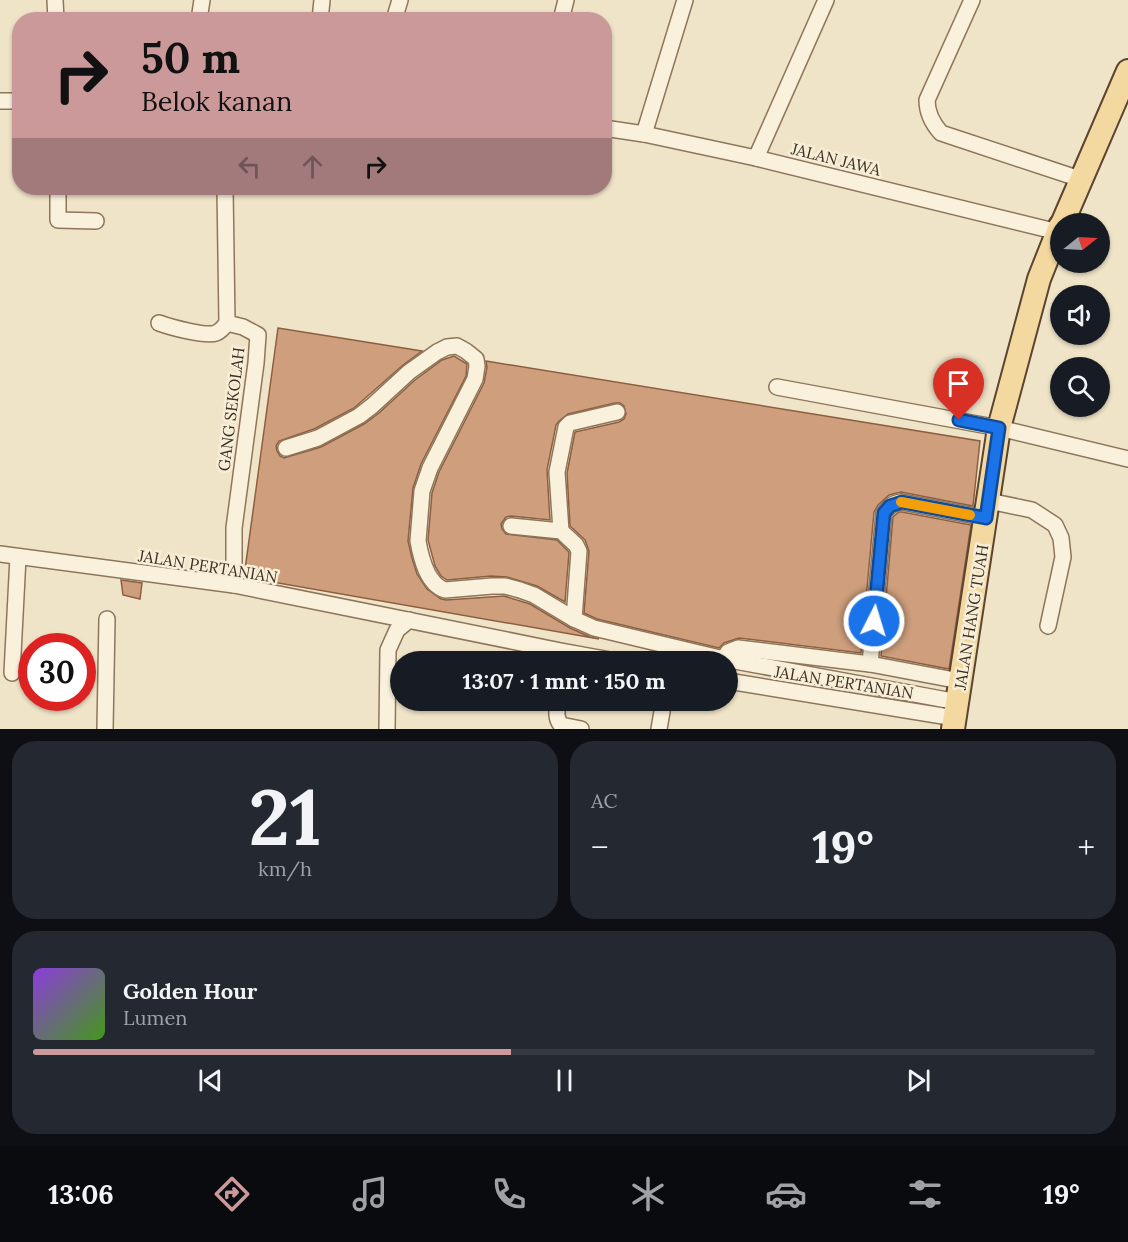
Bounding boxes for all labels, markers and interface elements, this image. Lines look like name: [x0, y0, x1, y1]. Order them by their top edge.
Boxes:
text: 50 m: [141, 31, 240, 85]
icon: right: [42, 36, 120, 114]
text: Belok kanan: [141, 84, 292, 118]
street label: JALAN JAWA: [788, 138, 884, 180]
icon: left: [233, 150, 266, 183]
icon: ahead: [296, 150, 329, 183]
icon: right: [359, 150, 392, 183]
north arrow: [1050, 213, 1110, 273]
map controls: [1050, 213, 1110, 417]
button: sound: [1050, 285, 1110, 345]
street label: GANG SEKOLAH: [213, 346, 249, 472]
button: search: [1050, 357, 1110, 417]
pin: [933, 358, 984, 420]
icon: arrive: [942, 367, 975, 400]
street label: JALAN HANG TUAH: [949, 543, 992, 692]
street label: JALAN PERTANIAN: [136, 545, 279, 587]
position arrow: [842, 589, 906, 653]
speed limit sign: 30: [18, 633, 96, 711]
street label: JALAN PERTANIAN: [772, 661, 915, 703]
text: 13:07 · 1 mnt · 150 m: [463, 667, 665, 695]
text: 21: [248, 767, 322, 866]
text: AC: [591, 788, 617, 813]
text: 19°: [812, 818, 874, 875]
text: −: [591, 826, 609, 868]
text: +: [1077, 826, 1095, 868]
text: km/h: [258, 856, 312, 881]
text: Golden Hour: [123, 977, 257, 1005]
text: Lumen: [123, 1005, 187, 1030]
icon: previous: [194, 1064, 227, 1097]
icon: pause: [548, 1064, 581, 1097]
icon: next: [902, 1064, 935, 1097]
icon: directions: [211, 1173, 253, 1215]
icon: music: [349, 1173, 391, 1215]
icon: phone: [488, 1173, 530, 1215]
icon: climate: [627, 1173, 669, 1215]
icon: car: [765, 1173, 807, 1215]
icon: filters: [904, 1173, 946, 1215]
text: 13:06: [48, 1177, 114, 1211]
text: 19°: [1043, 1177, 1080, 1211]

